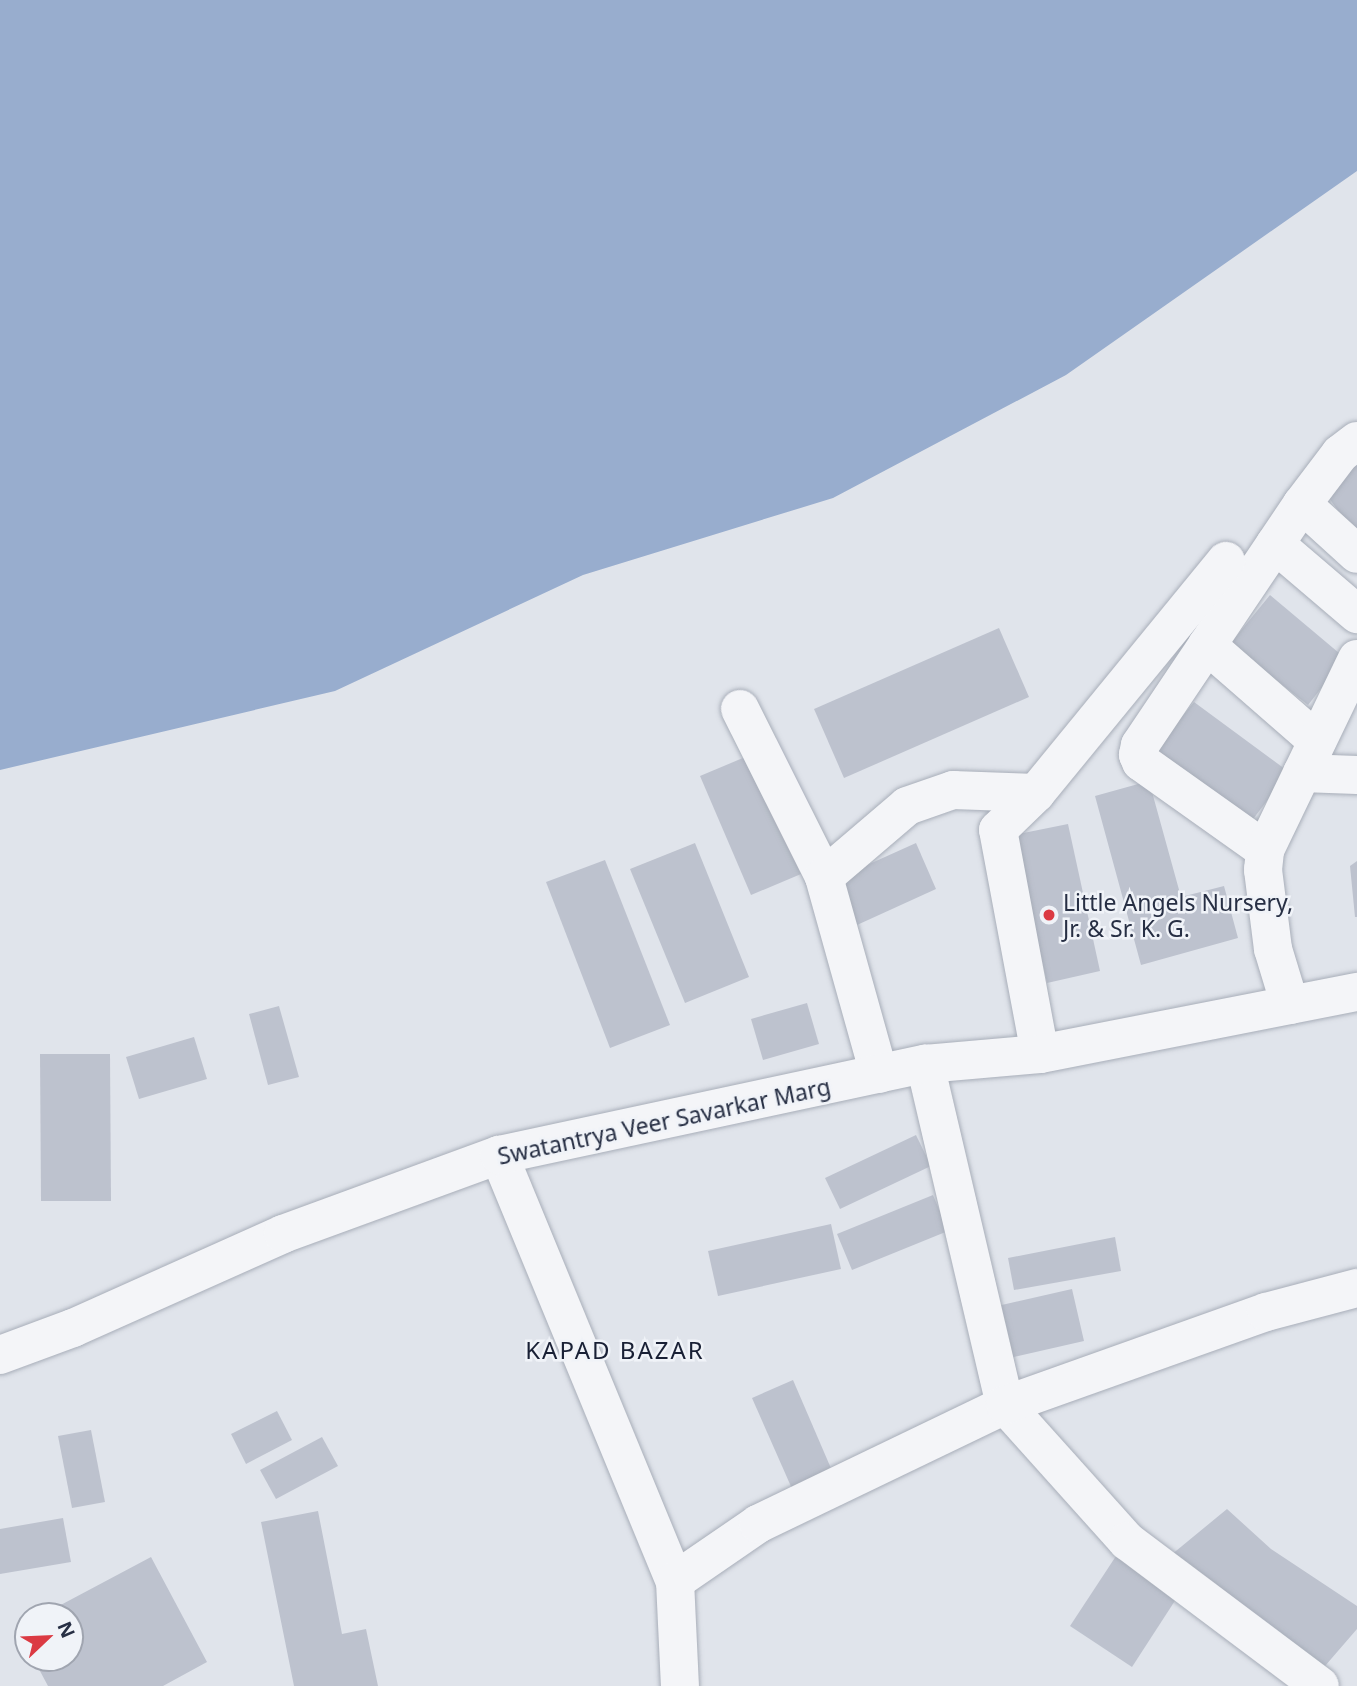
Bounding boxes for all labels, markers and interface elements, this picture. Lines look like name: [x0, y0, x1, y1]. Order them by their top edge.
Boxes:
place label: Little Angels Nursery, Jr. & Sr. K. G.: [1063, 888, 1293, 942]
marker: Little Angels Nursery, Jr. & Sr. K. G.: [1041, 907, 1057, 923]
street label: Swatantrya Veer Savarkar Marg: [495, 1072, 833, 1170]
district label: KAPAD BAZAR: [527, 1336, 703, 1364]
north arrow: [14, 1602, 84, 1672]
text: N: [52, 1617, 81, 1642]

